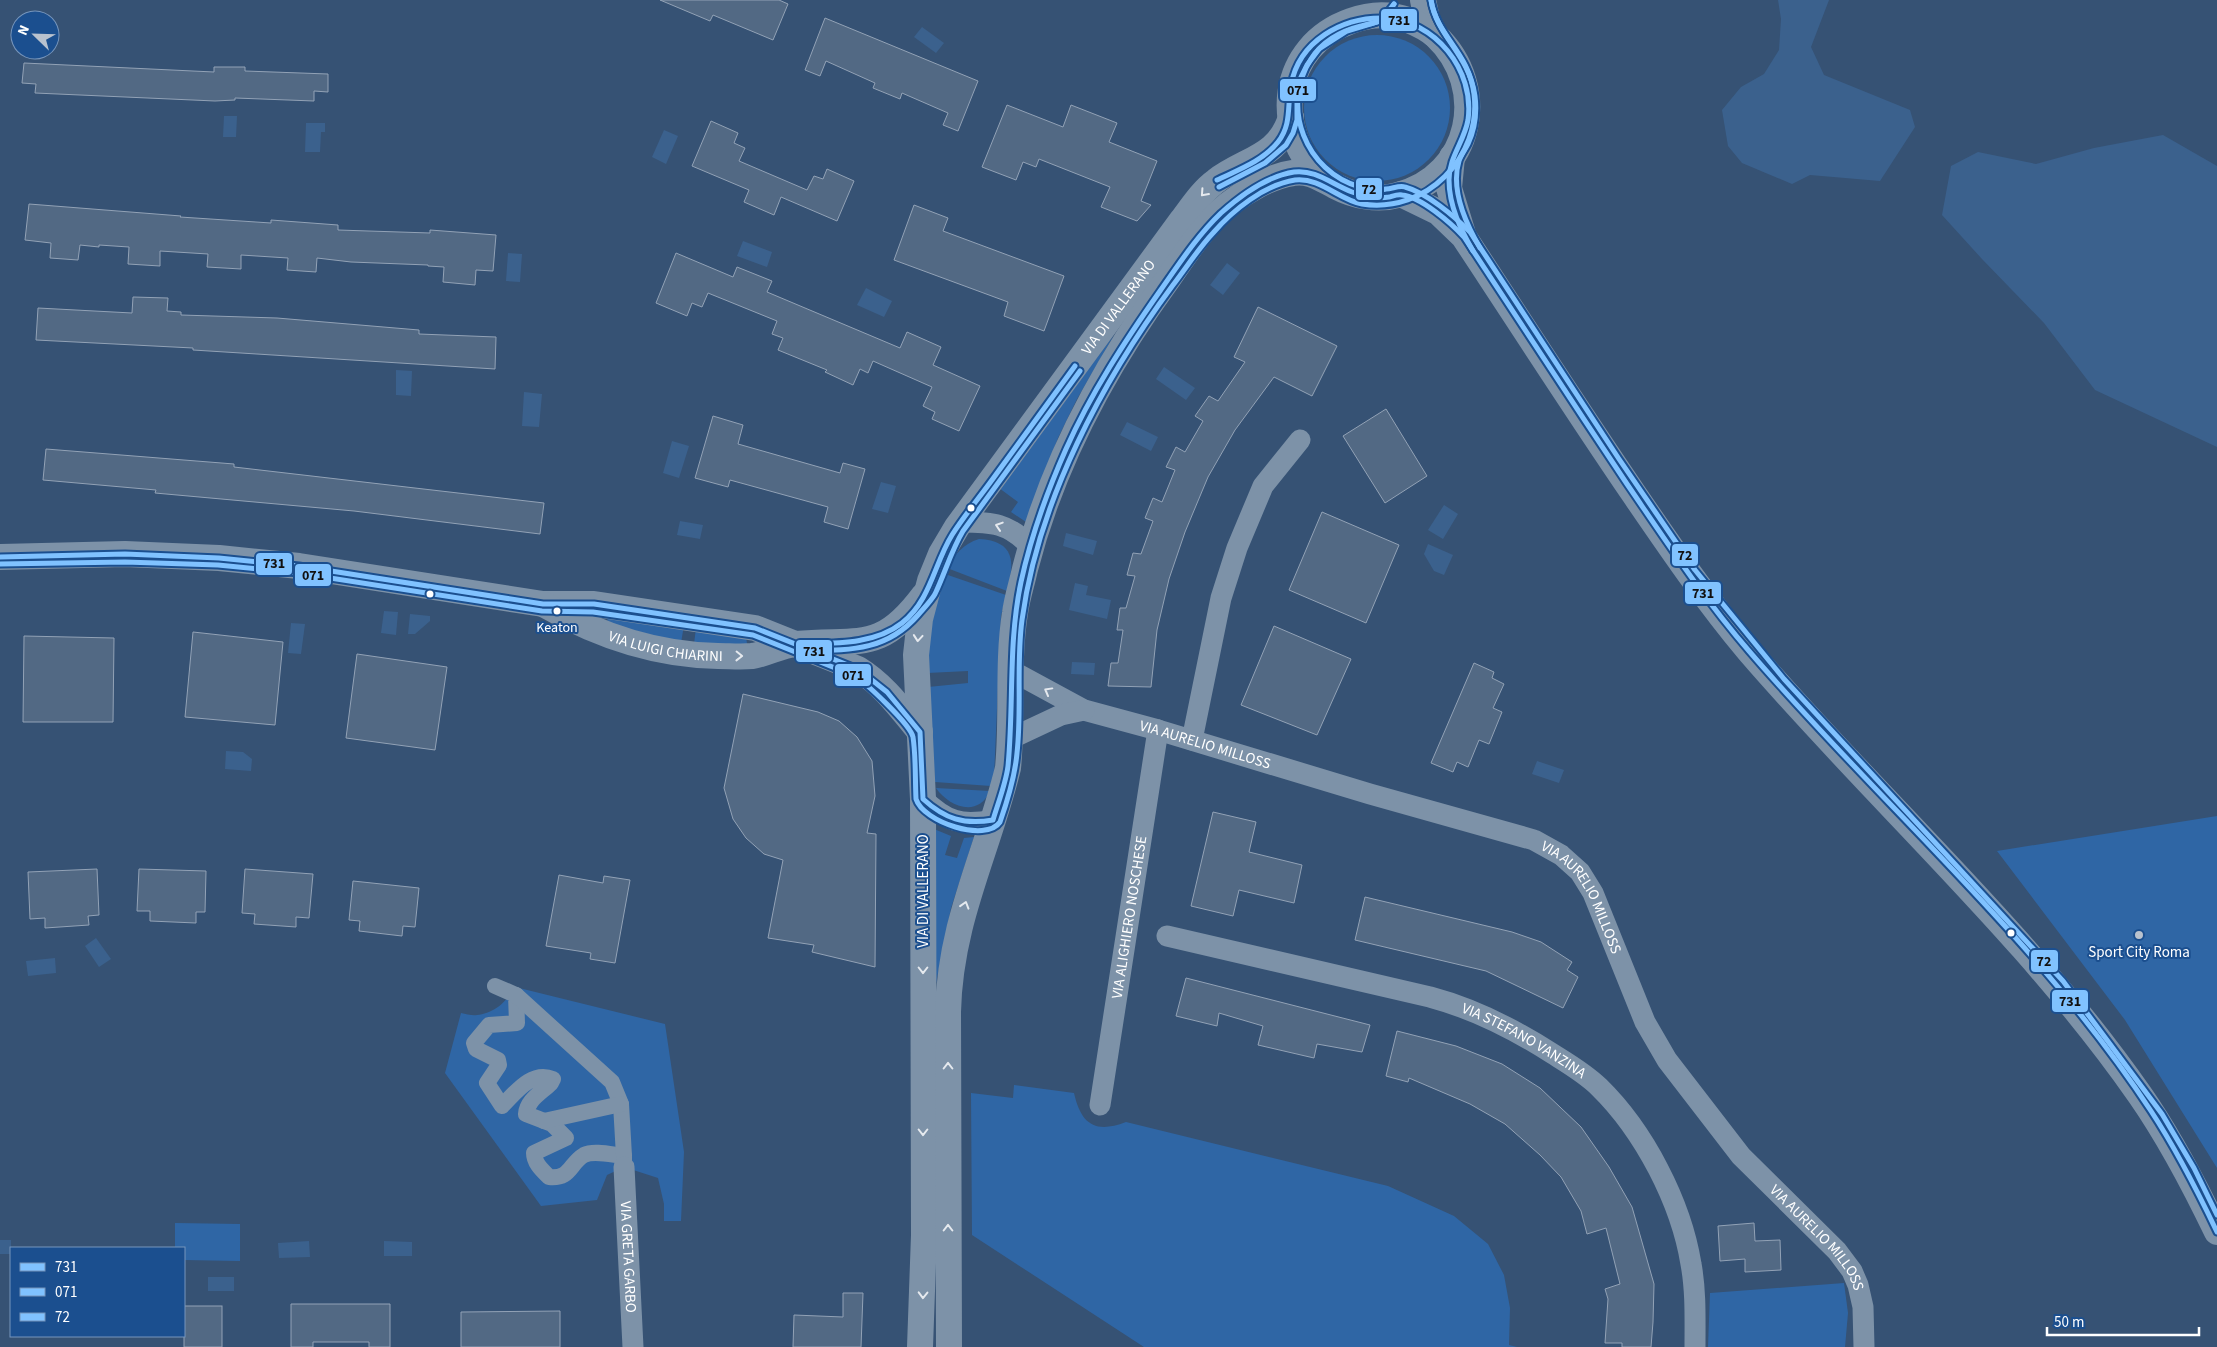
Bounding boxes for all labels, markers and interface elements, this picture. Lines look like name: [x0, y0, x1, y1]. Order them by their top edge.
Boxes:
line badge: 731: [1380, 8, 1418, 32]
north arrow: [10, 10, 60, 60]
text: 731: [1388, 11, 1410, 31]
text: N: [13, 22, 35, 39]
line badge: 071: [1279, 78, 1317, 102]
text: 071: [1287, 81, 1309, 101]
line badge: 72: [1355, 177, 1383, 201]
text: 72: [1362, 180, 1376, 200]
one-way arrow: [1201, 187, 1210, 196]
street label: VIA DI VALLERANO: [1077, 255, 1161, 359]
unlabelled marker: [966, 503, 976, 513]
one-way arrow: [996, 522, 1004, 532]
line badge: 72: [1671, 543, 1699, 567]
text: 72: [1678, 546, 1692, 566]
line badge: 731: [255, 552, 293, 576]
text: 731: [263, 554, 285, 574]
line badge: 071: [294, 563, 332, 587]
text: 071: [302, 566, 324, 586]
line badge: 731: [1684, 581, 1722, 605]
text: 731: [1692, 584, 1714, 604]
unlabelled marker: [425, 589, 435, 599]
marker: Keaton: [552, 606, 562, 616]
place label: Keaton: [536, 618, 578, 638]
street label: VIA LUIGI CHIARINI: [605, 626, 723, 667]
one-way arrow: [912, 635, 923, 643]
line badge: 731: [795, 639, 833, 663]
text: 731: [803, 642, 825, 662]
one-way arrow: [736, 651, 743, 661]
line badge: 071: [834, 663, 872, 687]
text: 071: [842, 666, 864, 686]
one-way arrow: [1044, 687, 1053, 697]
street label: VIA AURELIO MILLOSS: [1137, 716, 1273, 774]
street label: VIA DI VALLERANO: [913, 834, 934, 948]
street label: VIA ALIGHIERO NOSCHESE: [1107, 834, 1153, 1000]
street label: VIA AURELIO MILLOSS: [1537, 836, 1626, 957]
one-way arrow: [959, 901, 969, 910]
unlabelled marker: [2006, 928, 2016, 938]
marker: Sport City Roma: [2133, 929, 2145, 941]
place label: Sport City Roma: [2088, 942, 2190, 963]
line badge: 72: [2030, 949, 2059, 973]
text: 72: [2037, 952, 2051, 972]
one-way arrow: [918, 966, 928, 974]
line badge: 731: [2051, 989, 2089, 1013]
text: 731: [2059, 992, 2081, 1012]
street label: VIA STEFANO VANZINA: [1459, 998, 1591, 1084]
one-way arrow: [943, 1062, 953, 1070]
one-way arrow: [918, 1129, 928, 1137]
street label: VIA AURELIO MILLOSS: [1765, 1180, 1869, 1292]
street label: VIA GRETA GARBO: [615, 1201, 641, 1313]
one-way arrow: [943, 1224, 953, 1232]
legend: [10, 1247, 185, 1337]
text: 731: [55, 1257, 77, 1278]
text: 071: [55, 1282, 77, 1303]
one-way arrow: [918, 1292, 928, 1299]
scale bar: [2047, 1304, 2200, 1336]
text: 72: [55, 1307, 70, 1328]
text: 50 m: [2054, 1312, 2084, 1333]

